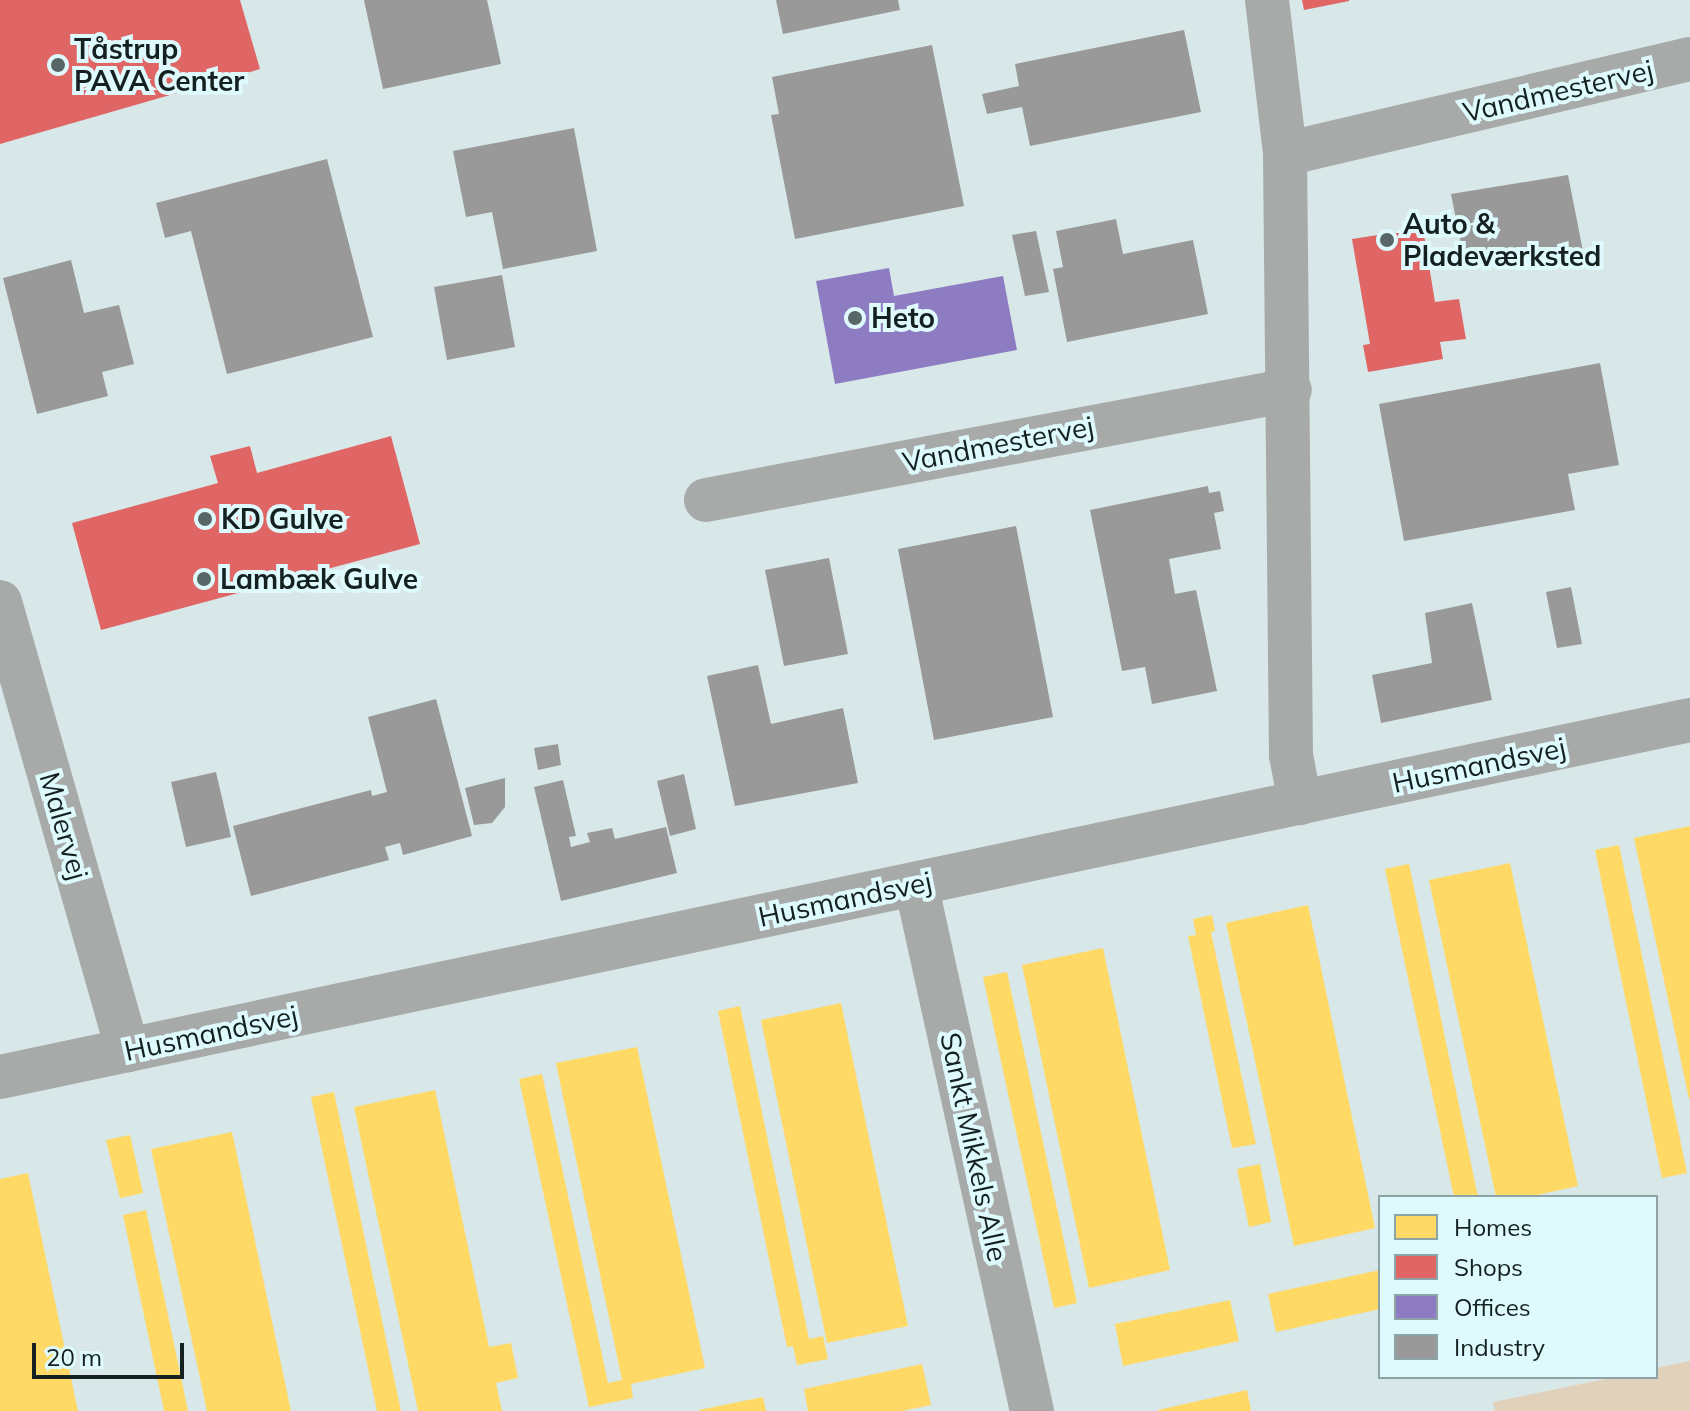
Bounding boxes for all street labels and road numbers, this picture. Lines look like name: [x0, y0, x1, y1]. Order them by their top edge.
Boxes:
street label: Vandmestervej: [1460, 53, 1656, 129]
street label: Vandmestervej: [900, 409, 1096, 479]
street label: Husmandsvej: [1389, 730, 1569, 800]
street label: Malervej: [33, 768, 95, 884]
street label: Husmandsvej: [755, 864, 935, 934]
street label: Husmandsvej: [121, 998, 301, 1068]
street label: Sankt Mikkels Alle: [933, 1029, 1015, 1265]

